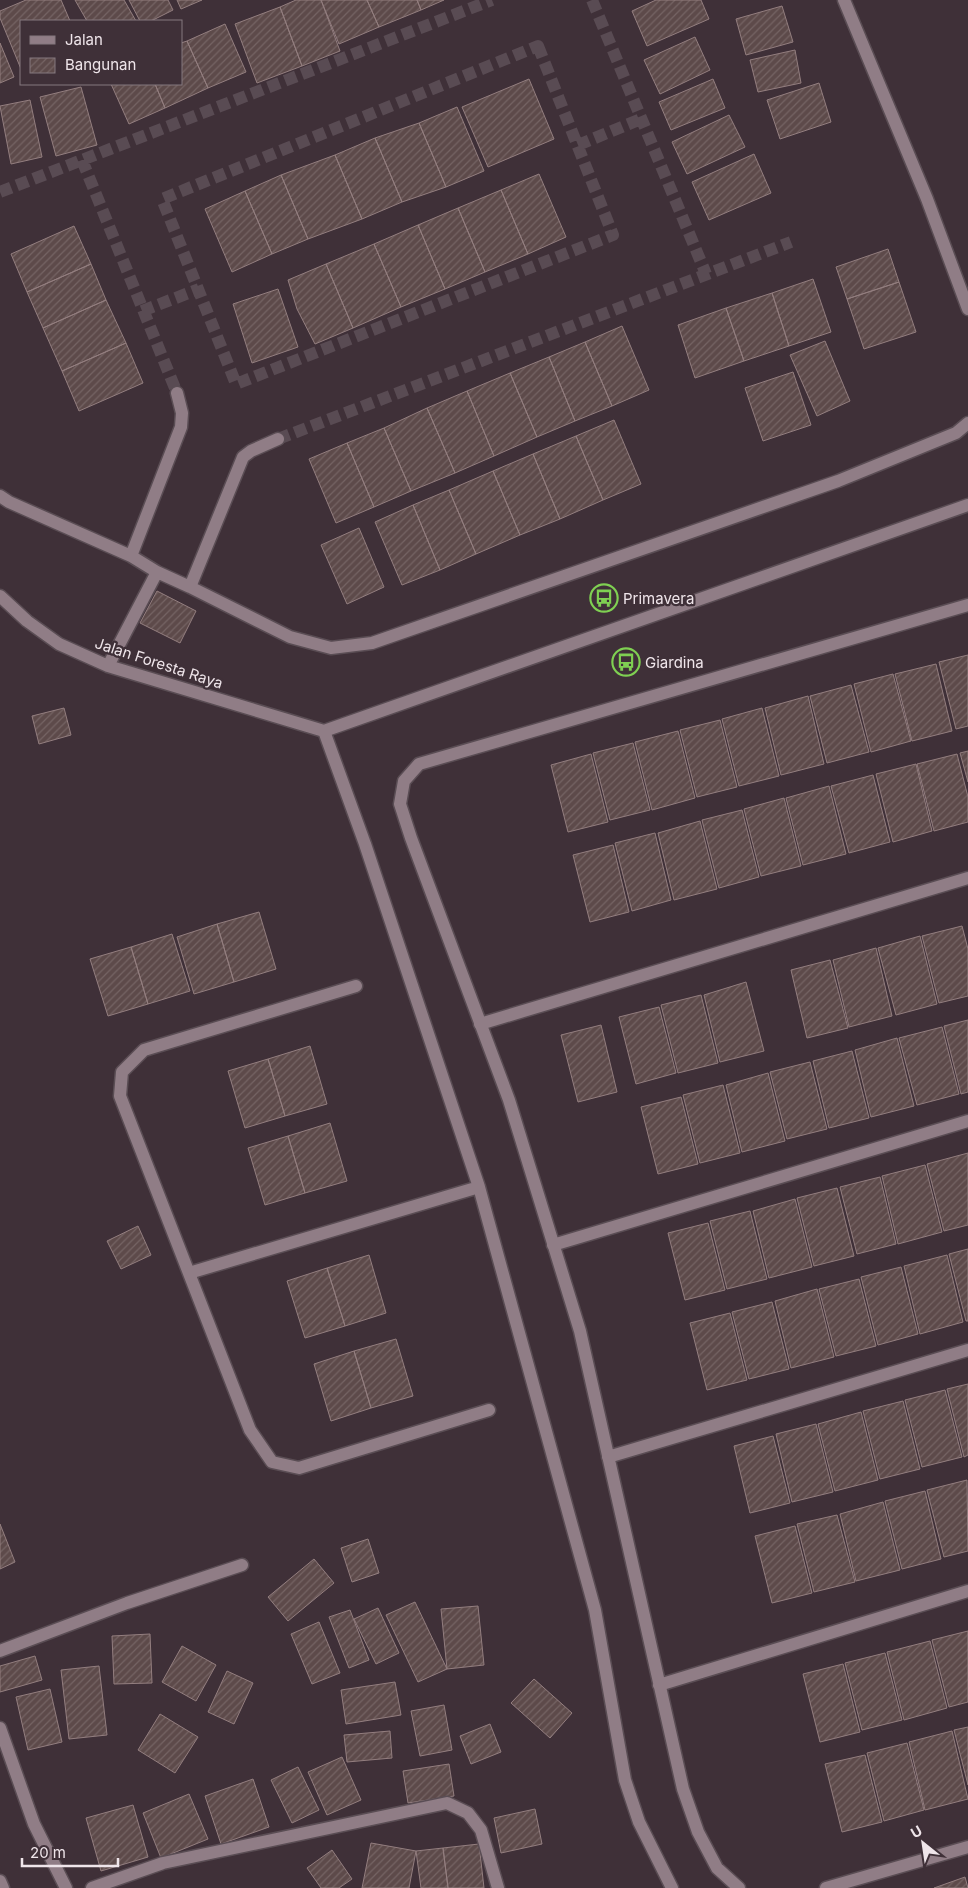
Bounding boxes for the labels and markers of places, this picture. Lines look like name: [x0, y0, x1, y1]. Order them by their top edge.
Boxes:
bus stop icon: Primavera: [589, 583, 619, 613]
place label: Primavera: [623, 589, 694, 608]
bus stop icon: Giardina: [611, 647, 641, 677]
place label: Giardina: [645, 653, 704, 672]

